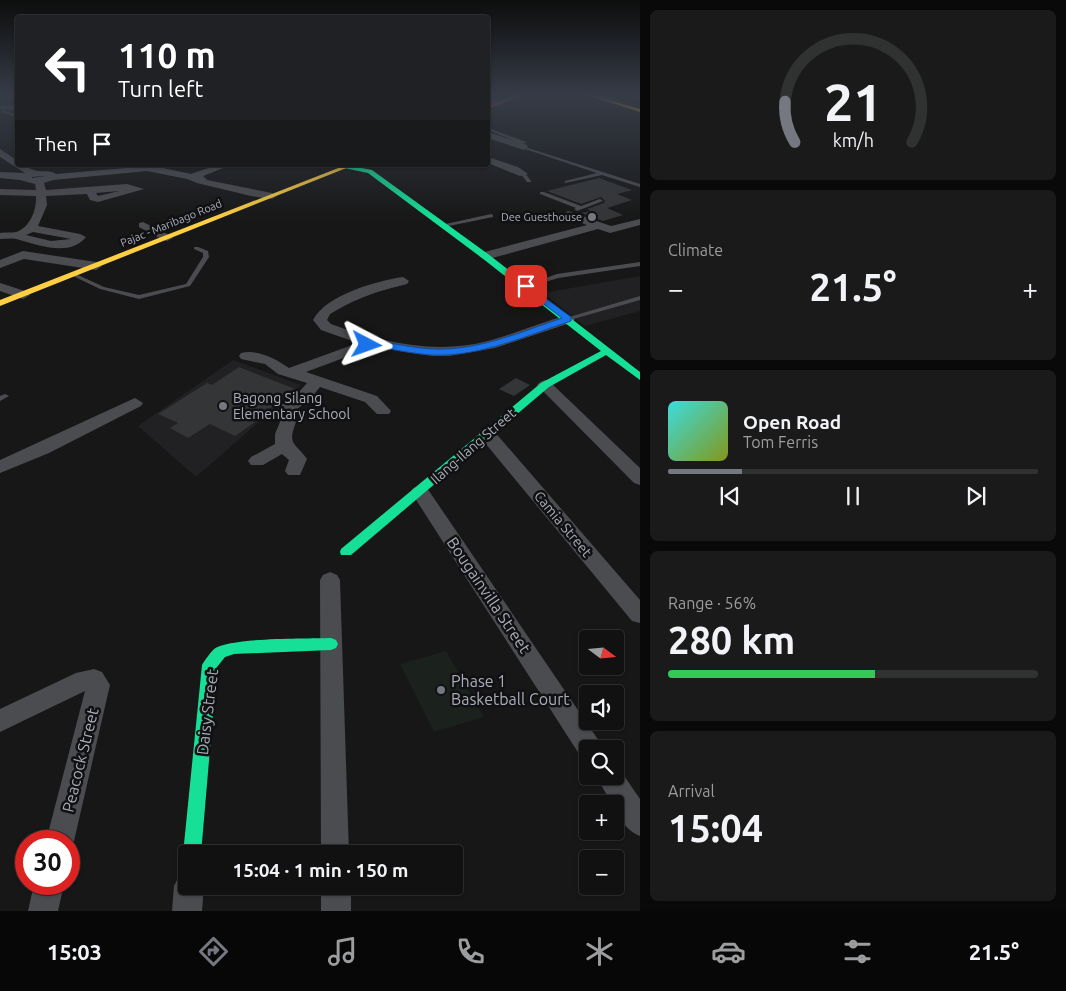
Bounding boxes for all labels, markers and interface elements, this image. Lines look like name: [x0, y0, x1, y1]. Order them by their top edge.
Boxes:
icon: left: [35, 35, 100, 100]
text: 110 m: [118, 35, 216, 75]
text: 21: [824, 73, 882, 131]
text: Turn left: [118, 76, 203, 101]
icon: arrive: [88, 130, 116, 158]
text: km/h: [832, 130, 874, 150]
text: Then: [35, 133, 78, 155]
street label: Pajac - Maribago Road: [118, 197, 224, 249]
place label: Dee Guesthouse: [501, 211, 582, 223]
marker: Dee Guesthouse: [586, 211, 598, 223]
text: Climate: [668, 241, 723, 259]
pin: [505, 265, 547, 307]
text: 21.5°: [809, 266, 897, 308]
icon: arrive: [512, 272, 540, 300]
text: −: [668, 273, 684, 304]
text: +: [1022, 273, 1038, 304]
position arrow: [340, 318, 392, 370]
place label: Bagong Silang Elementary School: [233, 390, 351, 422]
marker: Bagong Silang Elementary School: [217, 400, 229, 412]
street label: Ilang-Ilang Street: [427, 404, 519, 487]
text: Open Road: [743, 411, 841, 433]
text: Tom Ferris: [743, 433, 818, 451]
icon: previous: [716, 482, 744, 510]
icon: pause: [839, 482, 867, 510]
icon: next: [962, 482, 990, 510]
street label: Camia Street: [531, 488, 595, 560]
street label: Bougainvilla Street: [444, 534, 535, 657]
text: Range · 56%: [668, 594, 756, 612]
text: 280 km: [668, 619, 795, 661]
north arrow: [579, 630, 624, 675]
map controls: [579, 630, 624, 895]
street label: Daisy Street: [193, 667, 221, 756]
place label: Phase 1 Basketball Court: [451, 672, 570, 708]
marker: Phase 1 Basketball Court: [435, 684, 447, 696]
button: sound: [579, 685, 624, 730]
street label: Peacock Street: [58, 705, 102, 814]
button: search: [579, 740, 624, 785]
text: Arrival: [668, 782, 715, 800]
button: +: [579, 795, 624, 840]
text: 15:04: [668, 807, 763, 849]
speed limit sign: 30: [15, 830, 80, 895]
button: −: [579, 850, 624, 895]
text: 15:04 · 1 min · 150 m: [233, 859, 408, 881]
icon: directions: [196, 934, 231, 969]
icon: music: [325, 934, 360, 969]
icon: phone: [453, 934, 488, 969]
icon: climate: [582, 934, 617, 969]
icon: car: [711, 934, 746, 969]
icon: filters: [840, 934, 875, 969]
text: 15:03: [47, 939, 102, 964]
text: 21.5°: [969, 939, 1019, 964]

